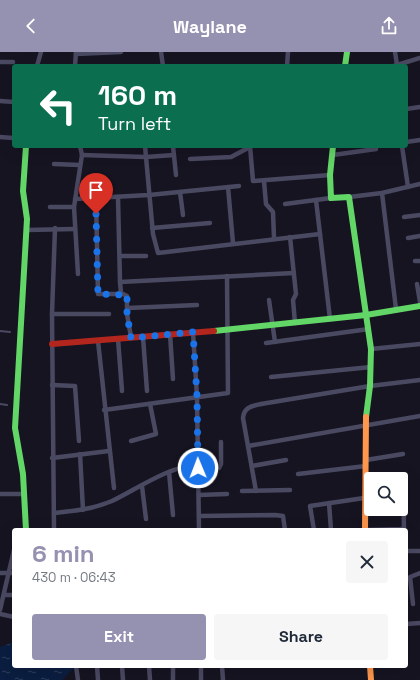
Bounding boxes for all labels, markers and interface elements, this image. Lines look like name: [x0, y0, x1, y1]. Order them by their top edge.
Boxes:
icon: back: [20, 15, 42, 37]
text: Waylane: [173, 15, 247, 38]
icon: share: [378, 15, 400, 37]
text: 160 m: [98, 77, 177, 113]
icon: left: [32, 80, 84, 132]
text: Turn left: [98, 112, 171, 135]
pin: [79, 173, 113, 214]
icon: arrive: [85, 179, 107, 201]
position arrow: [177, 447, 219, 489]
map controls: [364, 472, 408, 516]
button: search: [364, 472, 408, 516]
text: 6 min: [32, 538, 95, 569]
button: close: [346, 541, 388, 583]
text: 430 m · 06:43: [32, 569, 116, 586]
button: Exit: [32, 614, 206, 660]
button: Share: [214, 614, 388, 660]

